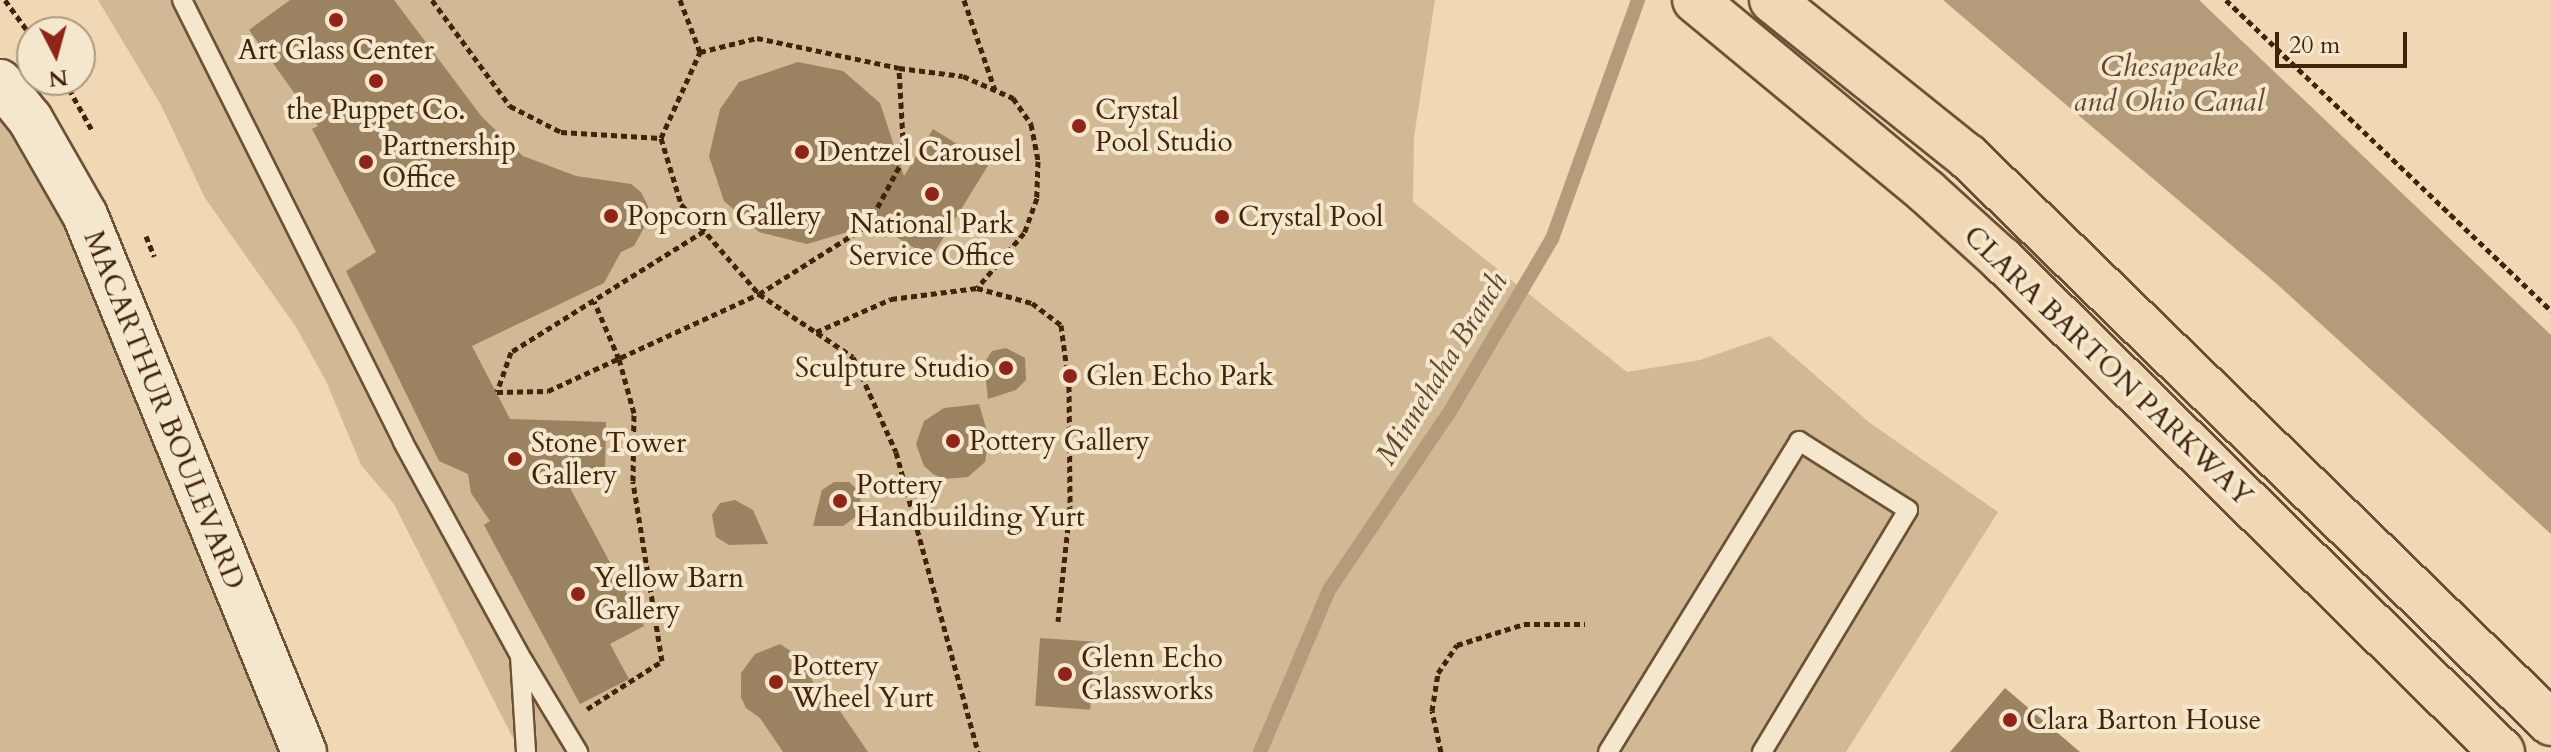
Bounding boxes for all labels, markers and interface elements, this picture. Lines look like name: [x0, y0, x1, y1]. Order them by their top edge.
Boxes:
marker: Art Glass Center: [327, 11, 345, 29]
north arrow: [16, 16, 96, 96]
scale bar: [2279, 16, 2411, 66]
text: 20 m: [2289, 29, 2340, 62]
place label: Art Glass Center: [238, 33, 434, 67]
water label: Chesapeake and Ohio Canal: [2074, 49, 2264, 120]
text: N: [47, 62, 69, 94]
marker: the Puppet Co.: [367, 72, 385, 90]
place label: the Puppet Co.: [287, 93, 465, 127]
place label: Crystal Pool Studio: [1095, 93, 1233, 159]
marker: Crystal Pool Studio: [1070, 117, 1088, 135]
place label: Partnership Office: [382, 129, 516, 195]
place label: Dentzel Carousel: [818, 135, 1022, 169]
marker: Dentzel Carousel: [793, 143, 811, 161]
marker: Partnership Office: [357, 153, 375, 171]
marker: National Park Service Office: [923, 185, 941, 203]
place label: Popcorn Gallery: [627, 199, 821, 233]
place label: Crystal Pool: [1238, 200, 1383, 234]
marker: Popcorn Gallery: [602, 207, 620, 225]
place label: National Park Service Office: [849, 207, 1015, 273]
marker: Crystal Pool: [1213, 208, 1231, 226]
street label: CLARA BARTON PARKWAY: [1957, 219, 2259, 513]
street label: MACARTHUR BOULEVARD: [77, 226, 251, 594]
water label: Minnehaha Branch: [1368, 266, 1516, 472]
place label: Sculpture Studio: [795, 351, 990, 385]
marker: Sculpture Studio: [997, 359, 1015, 377]
place label: Glen Echo Park: [1086, 359, 1273, 393]
marker: Glen Echo Park: [1061, 367, 1079, 385]
place label: Pottery Gallery: [969, 424, 1150, 458]
place label: Stone Tower Gallery: [531, 426, 686, 492]
marker: Pottery Gallery: [944, 432, 962, 450]
marker: Stone Tower Gallery: [506, 450, 524, 468]
place label: Pottery Handbuilding Yurt: [856, 468, 1085, 534]
marker: Pottery Handbuilding Yurt: [831, 492, 849, 510]
place label: Yellow Barn Gallery: [594, 561, 744, 627]
marker: Yellow Barn Gallery: [569, 585, 587, 603]
place label: Glenn Echo Glassworks: [1081, 641, 1223, 707]
place label: Pottery Wheel Yurt: [792, 649, 934, 715]
marker: Glenn Echo Glassworks: [1056, 665, 1074, 683]
marker: Pottery Wheel Yurt: [767, 673, 785, 691]
place label: Clara Barton House: [2026, 703, 2261, 737]
marker: Clara Barton House: [2001, 711, 2019, 729]

